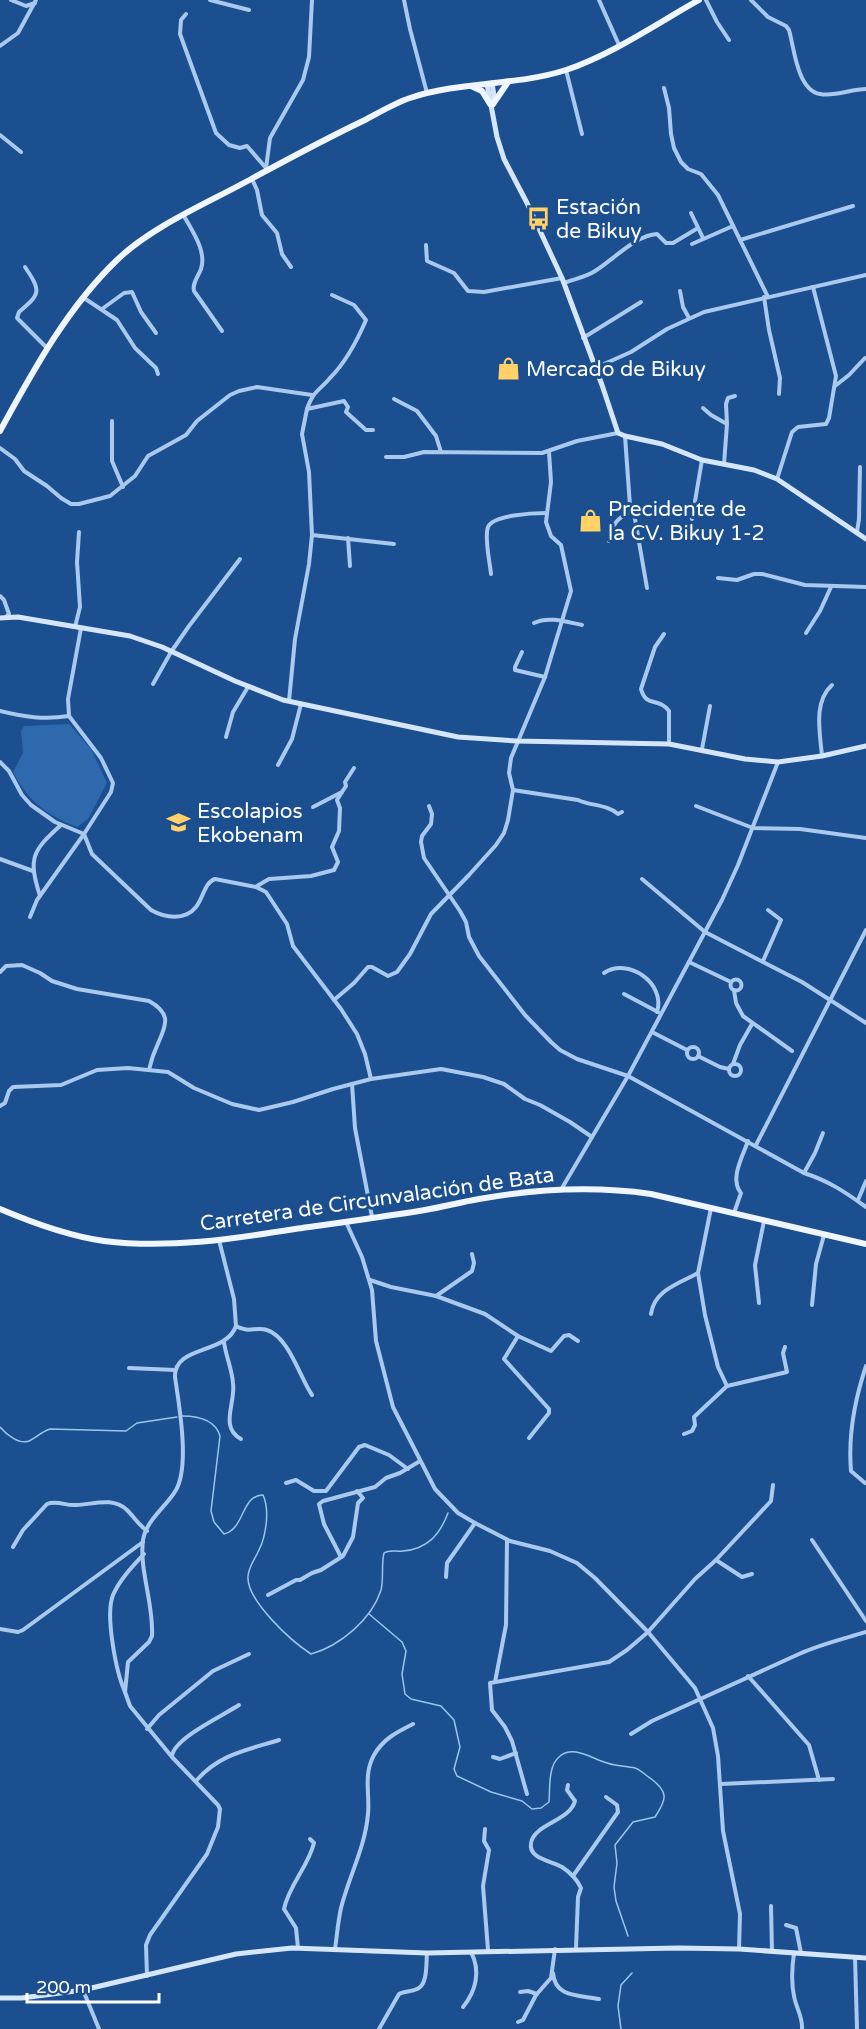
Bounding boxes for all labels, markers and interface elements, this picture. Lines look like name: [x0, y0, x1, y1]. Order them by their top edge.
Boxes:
place label: Estación de Bikuy: [556, 195, 642, 244]
bus stop icon: Estación de Bikuy: [525, 206, 551, 232]
shop icon: Mercado de Bikuy: [495, 356, 521, 382]
place label: Mercado de Bikuy: [526, 357, 706, 382]
place label: Precidente de la CV. Bikuy 1-2: [608, 497, 765, 546]
shop icon: Precidente de la CV. Bikuy 1-2: [577, 508, 603, 534]
place label: Escolapios Ekobenam: [197, 799, 303, 848]
school or university icon: Escolapios Ekobenam: [166, 810, 192, 836]
street label: Carretera de Circunvalación de Bata: [198, 1162, 556, 1237]
scale bar: [27, 1966, 159, 2004]
text: 200 m: [36, 1976, 91, 1998]

